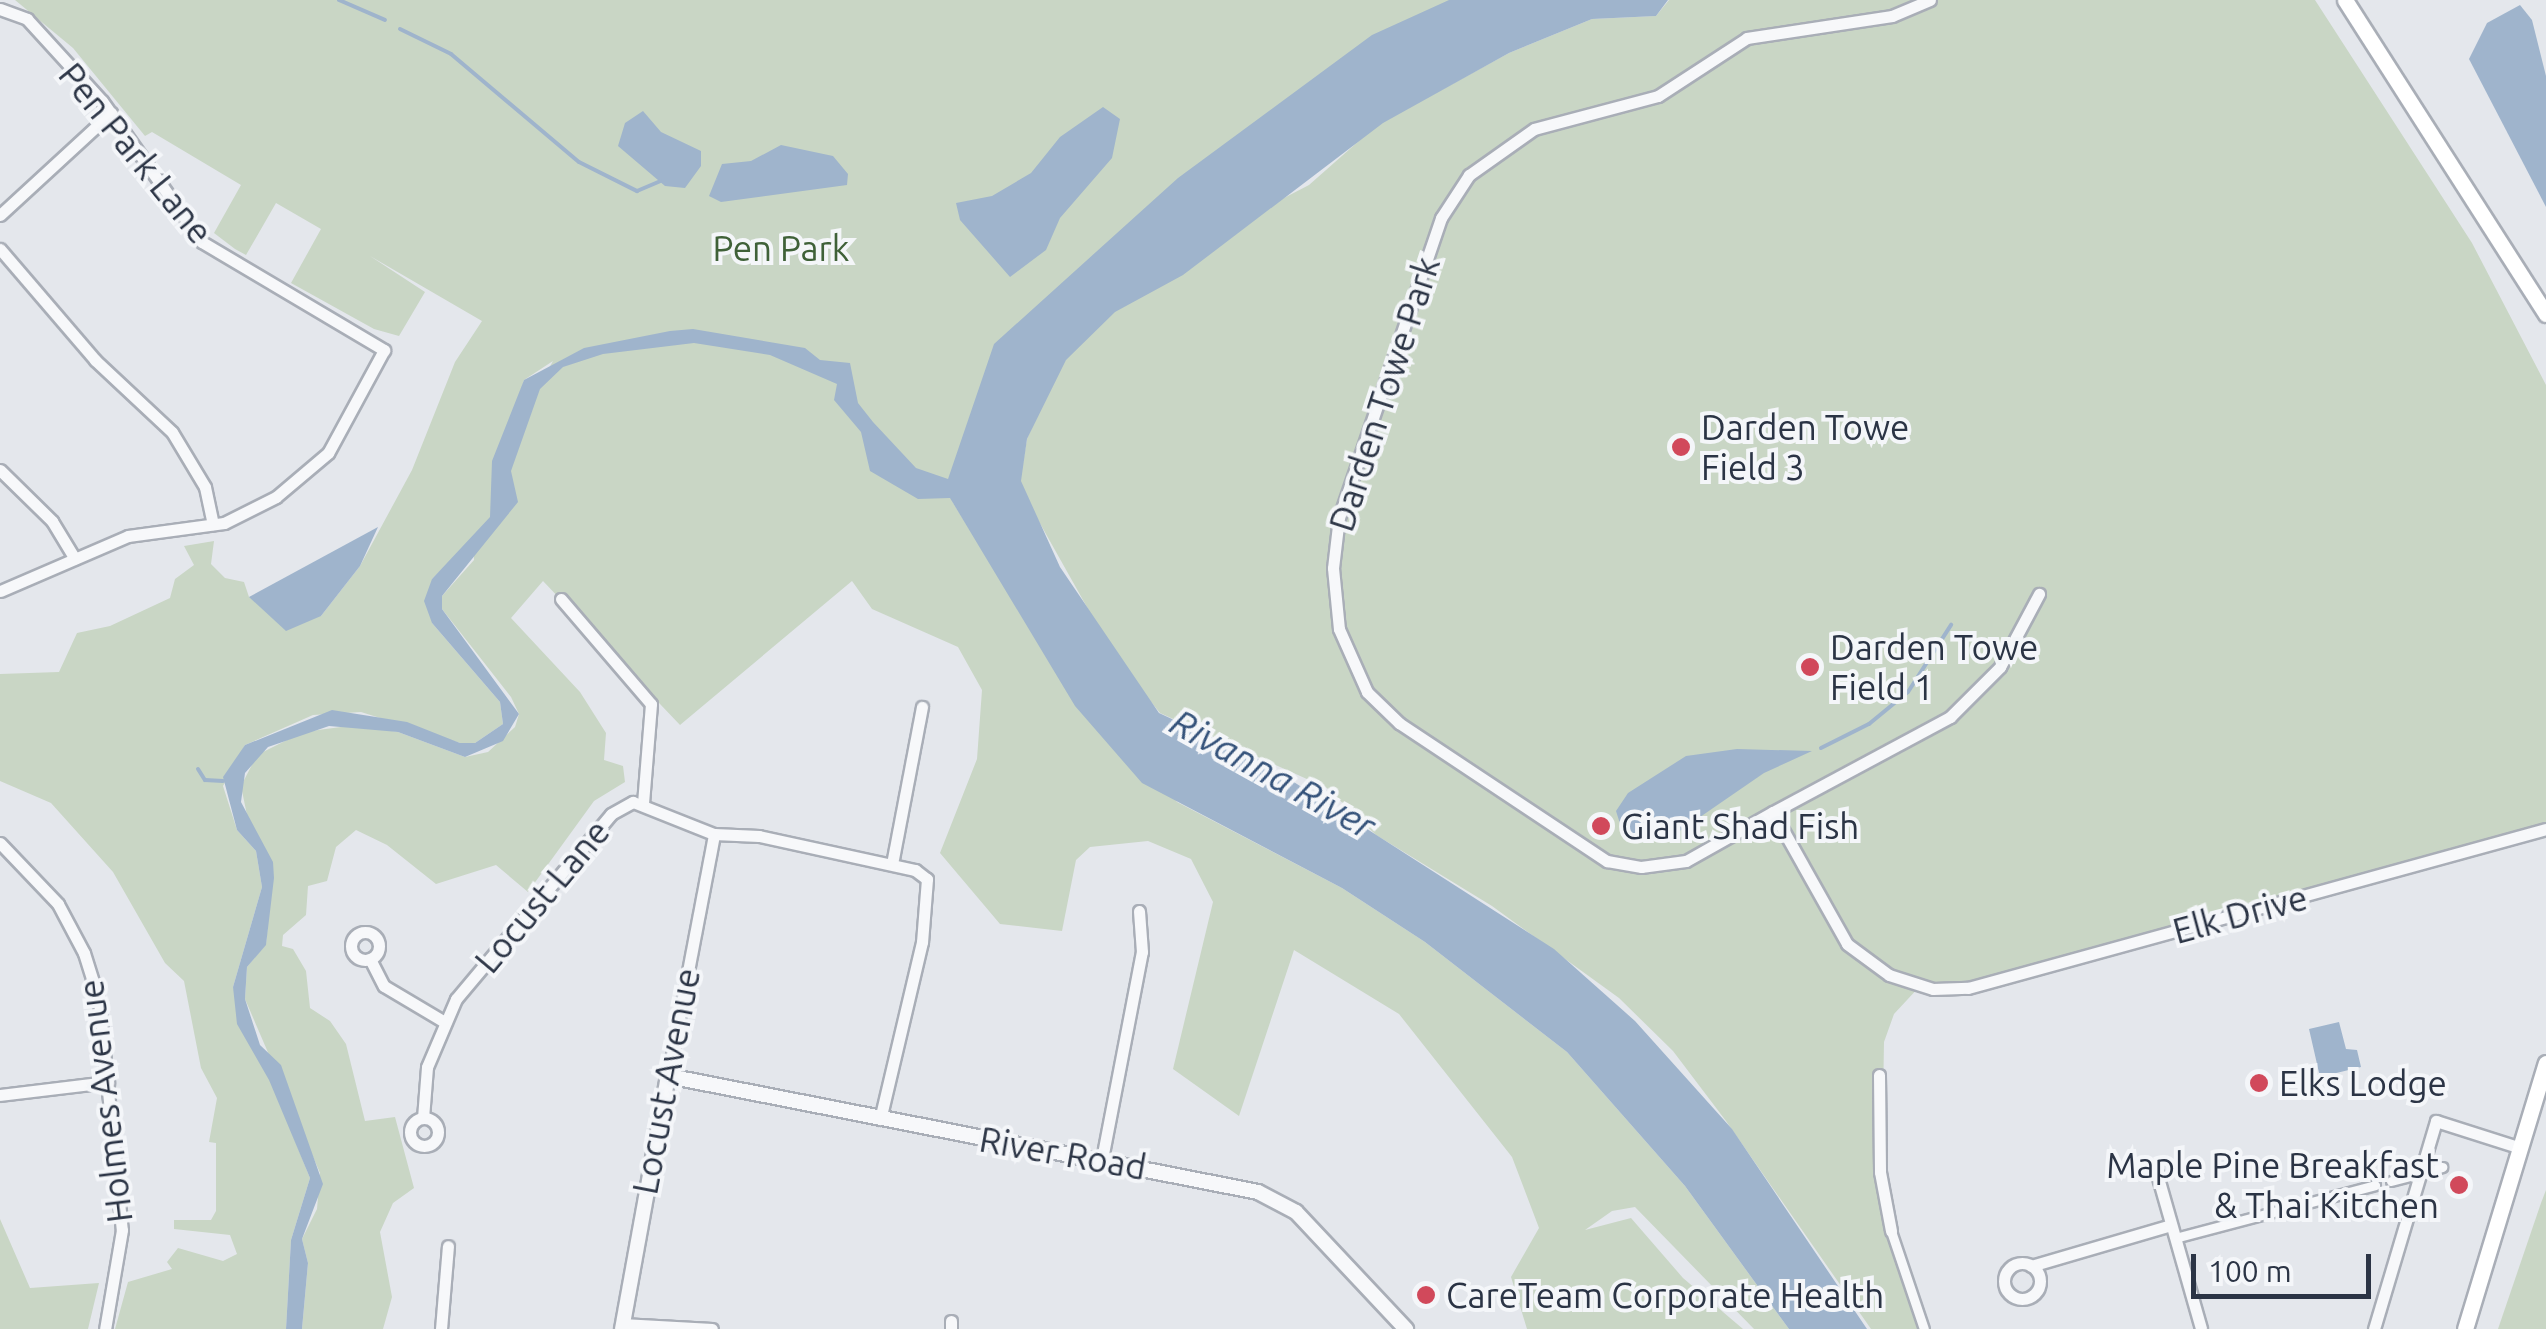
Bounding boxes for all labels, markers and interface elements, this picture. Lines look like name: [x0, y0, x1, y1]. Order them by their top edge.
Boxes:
street label: Pen Park Lane: [50, 54, 222, 252]
park label: Pen Park: [712, 227, 850, 269]
street label: Darden Towe Park: [1320, 252, 1448, 536]
place label: Darden Towe Field 3: [1701, 406, 1909, 488]
marker: Darden Towe Field 3: [1670, 436, 1692, 458]
place label: Darden Towe Field 1: [1830, 626, 2038, 708]
marker: Darden Towe Field 1: [1799, 656, 1821, 678]
water label: Rivanna River: [1163, 699, 1383, 849]
place label: Giant Shad Fish: [1621, 805, 1859, 847]
street label: Locust Lane: [466, 811, 618, 981]
marker: Giant Shad Fish: [1590, 815, 1612, 837]
street label: Elk Drive: [2168, 876, 2312, 952]
street label: Locust Avenue: [623, 964, 709, 1198]
street label: Holmes Avenue: [69, 977, 141, 1225]
place label: Elks Lodge: [2279, 1062, 2447, 1104]
marker: Elks Lodge: [2248, 1072, 2270, 1094]
street label: River Road: [976, 1118, 1150, 1188]
place label: Maple Pine Breakfast & Thai Kitchen: [2106, 1144, 2439, 1226]
marker: Maple Pine Breakfast & Thai Kitchen: [2448, 1174, 2470, 1196]
scale bar: [2196, 1234, 2376, 1296]
text: 100 m: [2208, 1254, 2292, 1288]
place label: CareTeam Corporate Health: [1446, 1274, 1884, 1316]
marker: CareTeam Corporate Health: [1415, 1284, 1437, 1306]

